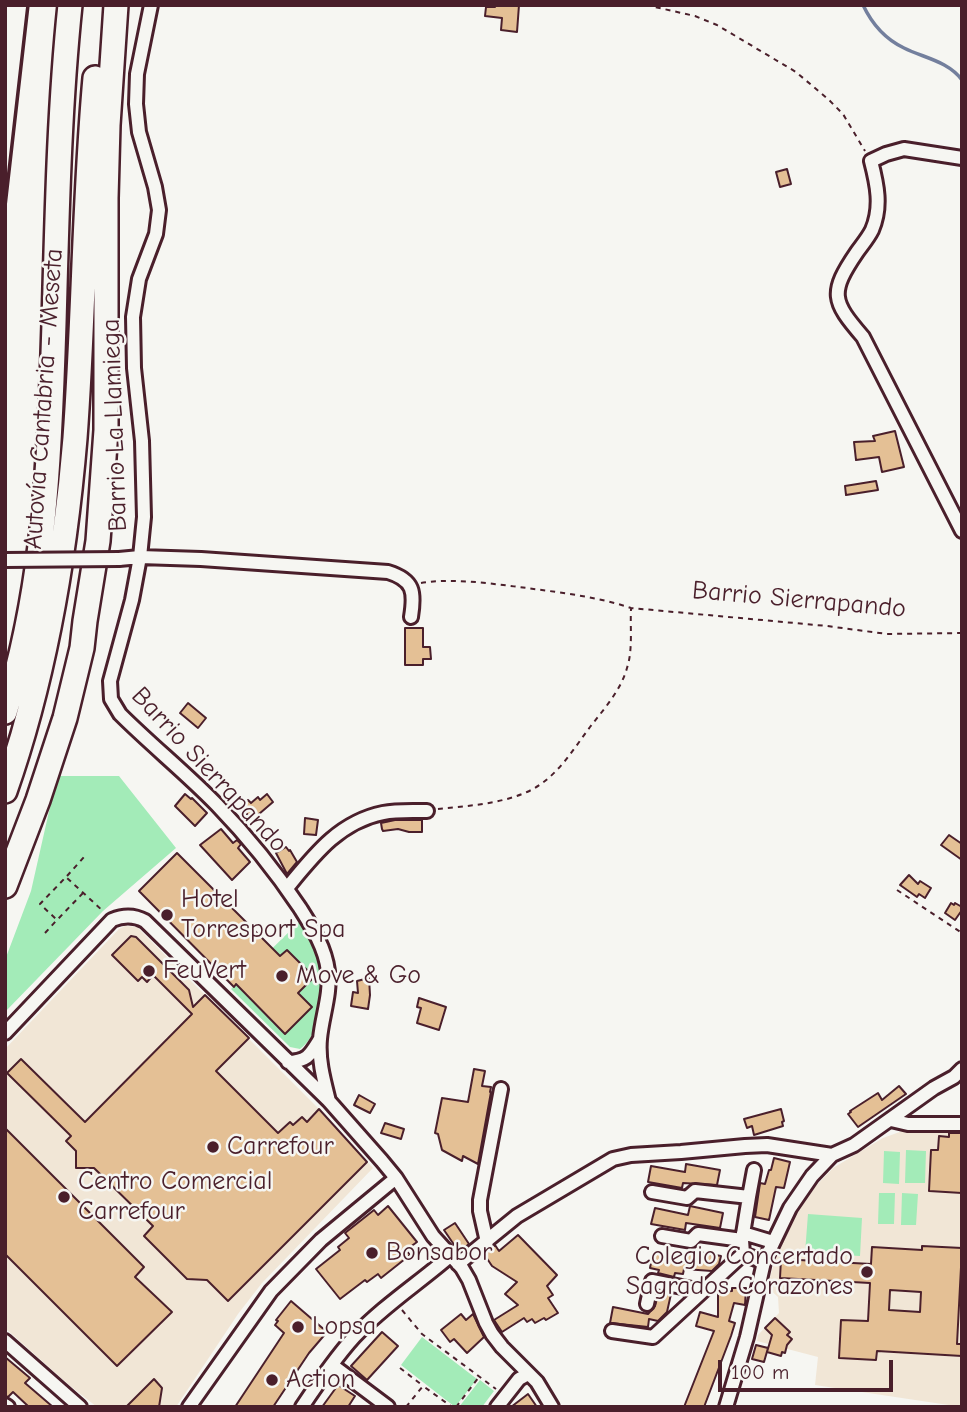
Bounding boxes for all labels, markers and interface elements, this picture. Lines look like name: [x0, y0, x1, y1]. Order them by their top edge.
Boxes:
street label: Autovía Cantabria - Meseta: [18, 248, 70, 550]
street label: Barrio La Llamiega: [96, 318, 134, 532]
street label: Barrio Sierrapando: [691, 575, 907, 625]
street label: Barrio Sierrapando: [124, 681, 294, 859]
place label: Hotel Torresport Spa: [181, 884, 345, 946]
marker: Hotel Torresport Spa: [159, 907, 175, 923]
place label: FeuVert: [163, 955, 246, 987]
place label: Move & Go: [296, 960, 421, 992]
marker: FeuVert: [141, 963, 157, 979]
marker: Move & Go: [274, 968, 290, 984]
place label: Carrefour: [227, 1131, 334, 1163]
marker: Carrefour: [205, 1139, 221, 1155]
place label: Centro Comercial Carrefour: [78, 1166, 272, 1228]
marker: Centro Comercial Carrefour: [56, 1189, 72, 1205]
place label: Bonsabor: [386, 1237, 492, 1269]
place label: Colegio Concertado Sagrados Corazones: [626, 1241, 853, 1302]
marker: Bonsabor: [364, 1245, 380, 1261]
marker: Colegio Concertado Sagrados Corazones: [859, 1264, 875, 1280]
place label: Lopsa: [312, 1311, 376, 1343]
marker: Lopsa: [290, 1319, 306, 1335]
scale bar: [722, 1346, 897, 1390]
text: 100 m: [731, 1360, 789, 1384]
place label: Action: [286, 1364, 355, 1396]
marker: Action: [264, 1372, 280, 1388]

